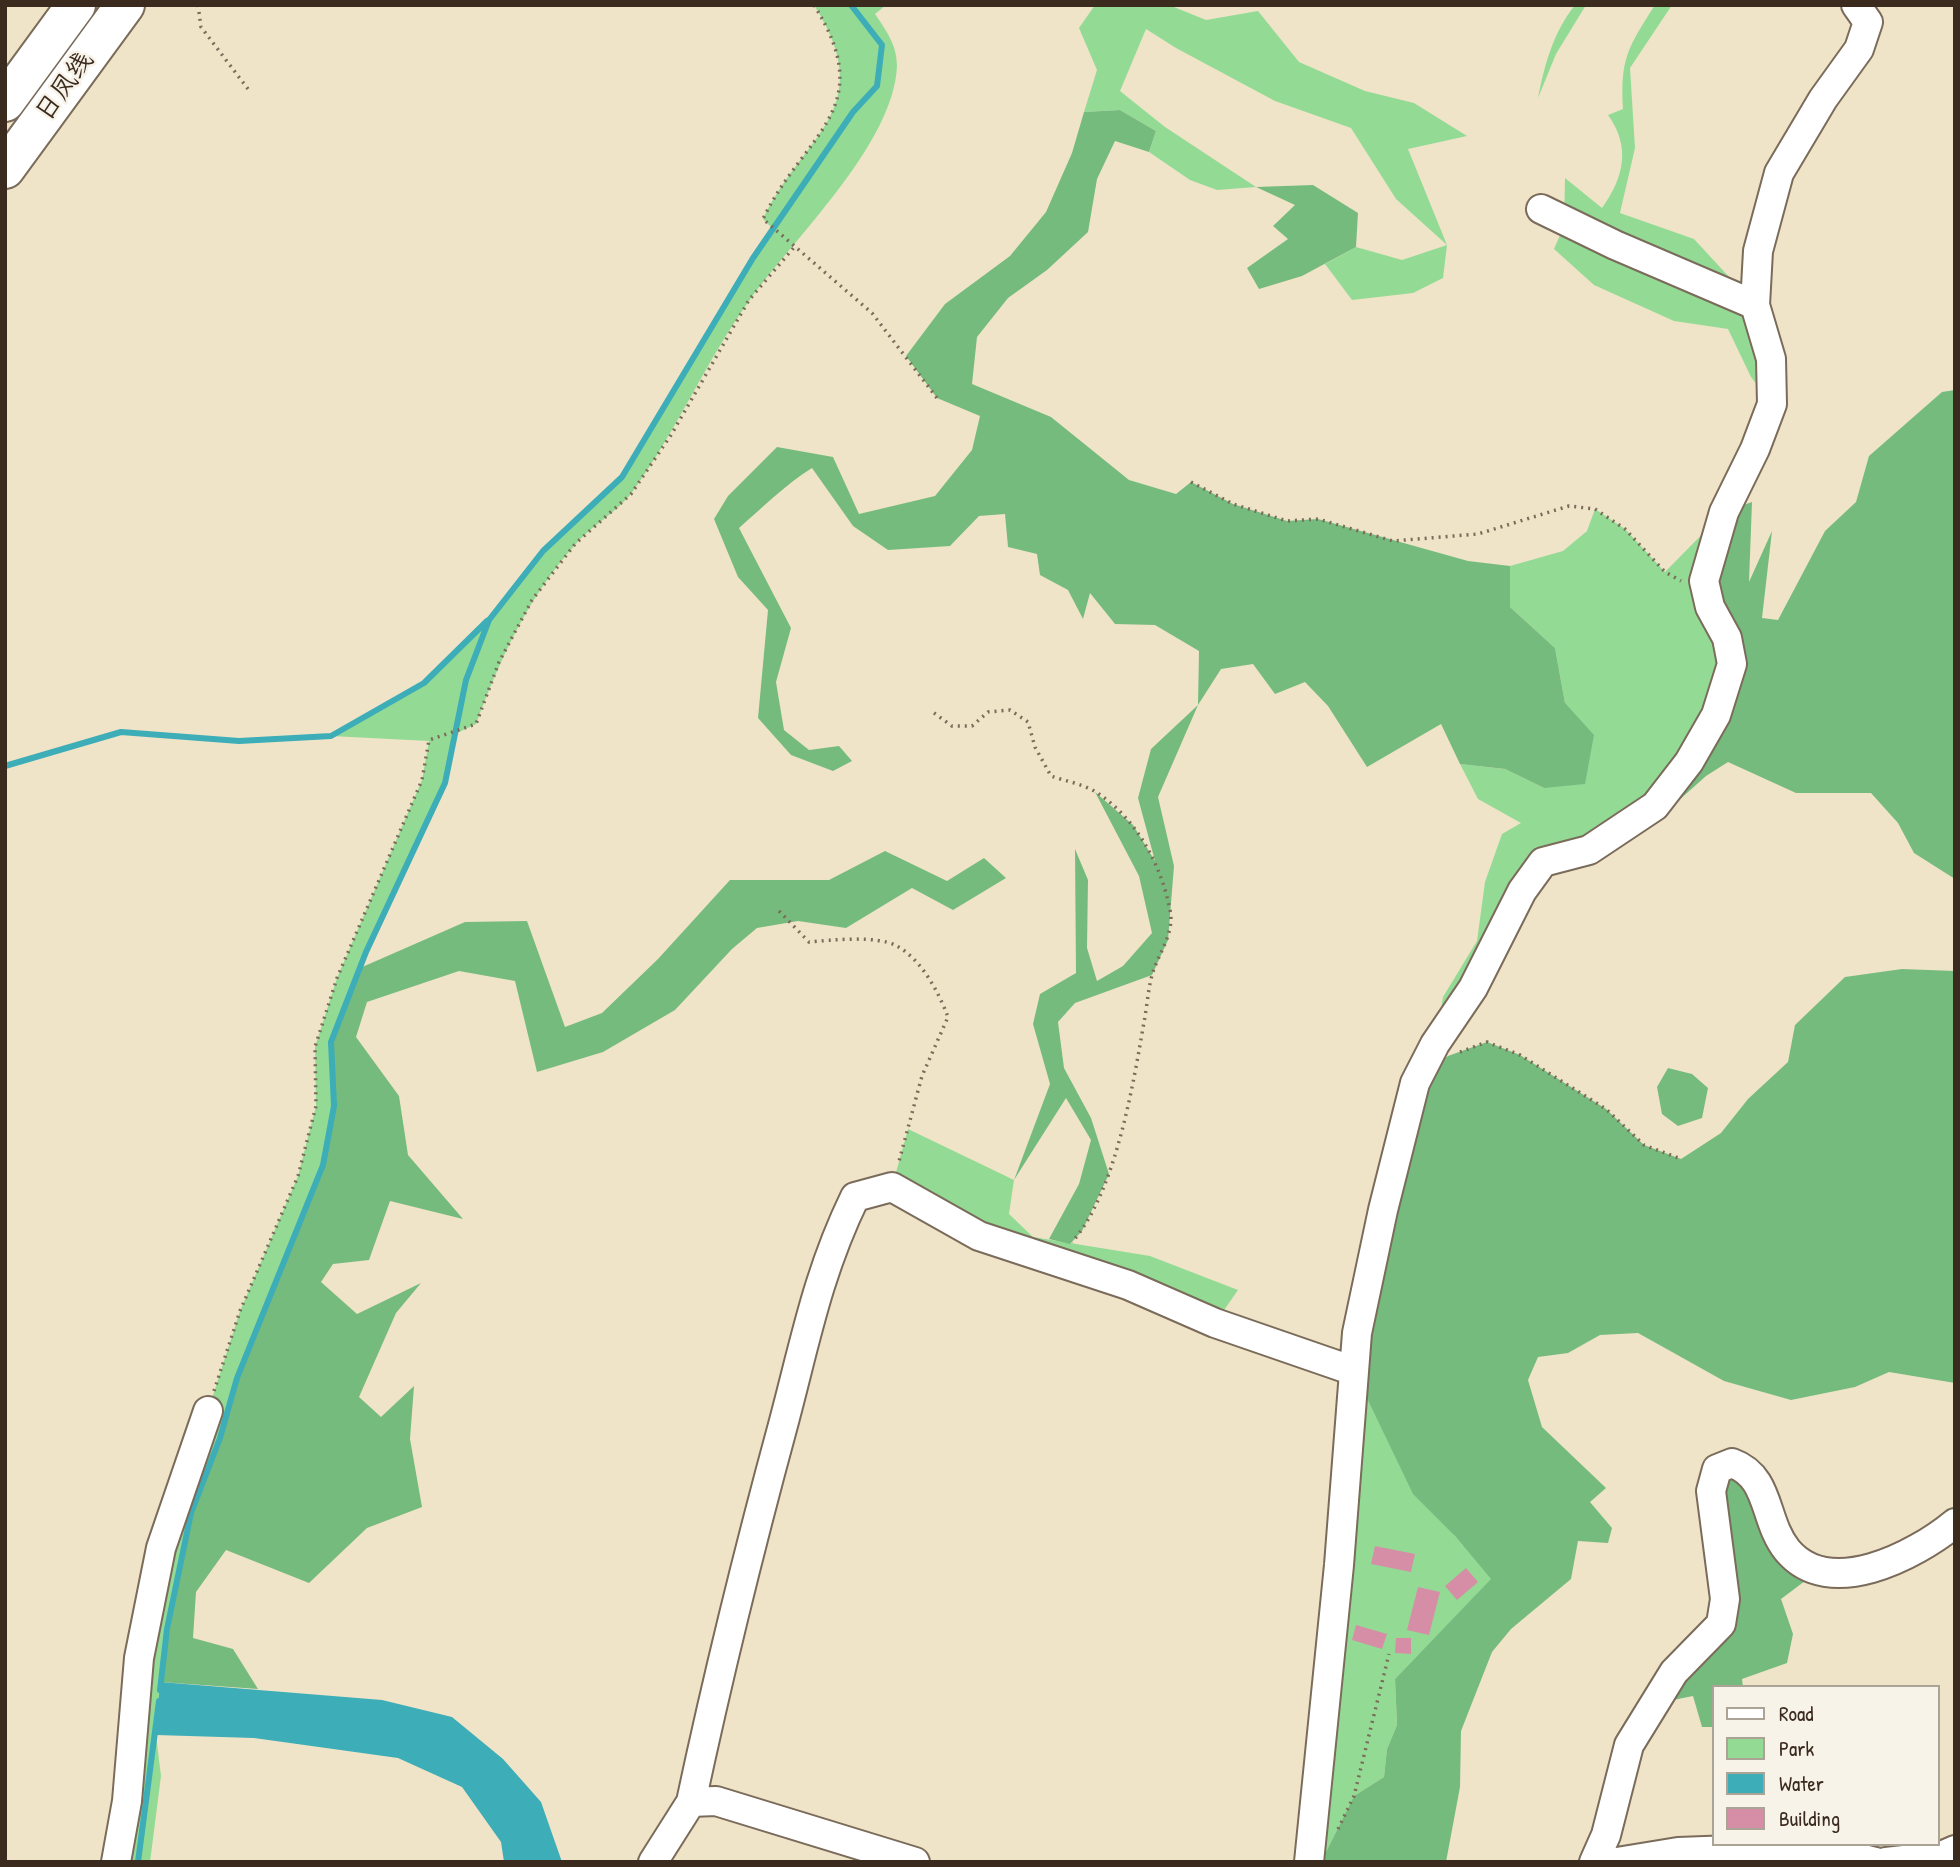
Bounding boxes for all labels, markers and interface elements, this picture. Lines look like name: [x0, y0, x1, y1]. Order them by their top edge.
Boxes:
street label: 日凤线: [29, 46, 101, 128]
legend: [1712, 1685, 1939, 1846]
text: Road: [1779, 1699, 1813, 1728]
text: Park: [1779, 1734, 1814, 1763]
text: Water: [1779, 1769, 1824, 1798]
text: Building: [1779, 1804, 1840, 1833]

